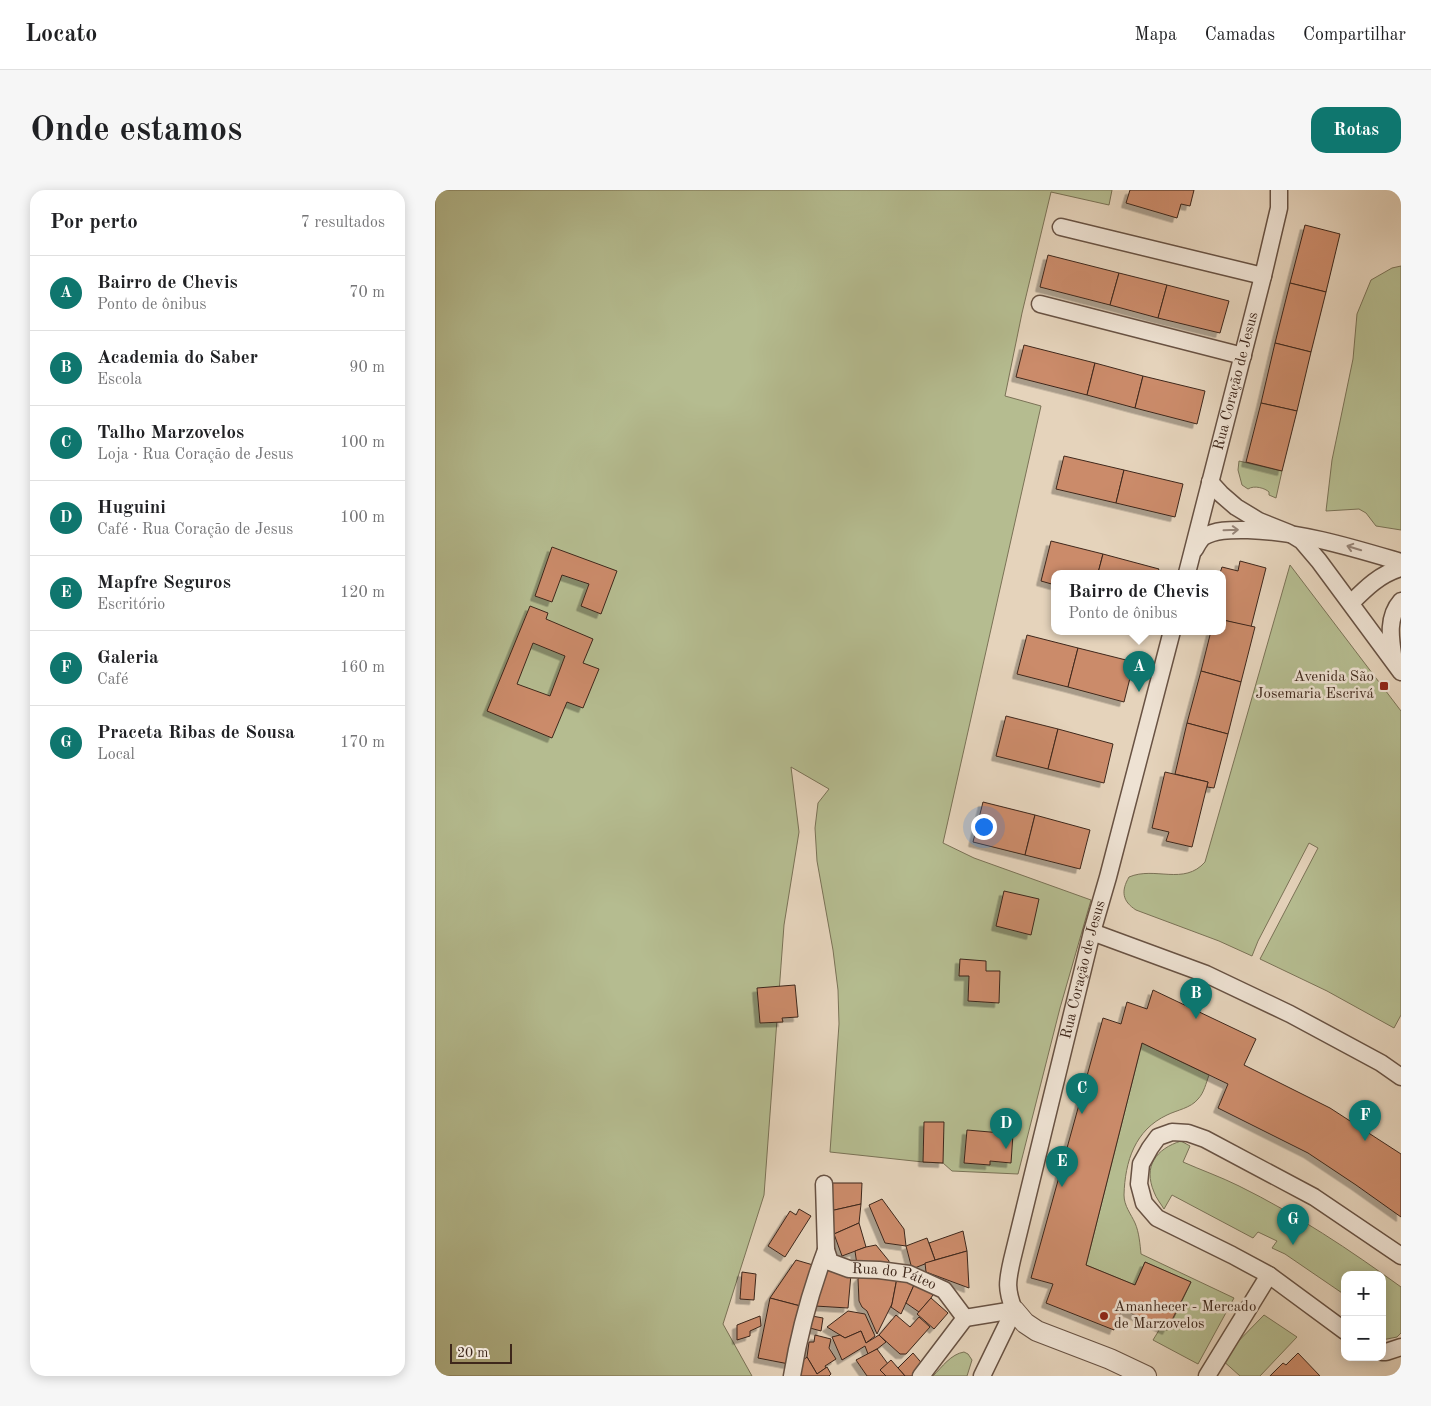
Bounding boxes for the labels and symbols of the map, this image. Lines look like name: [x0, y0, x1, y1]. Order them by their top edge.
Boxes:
street label: Rua Coração de Jesus: [1211, 310, 1261, 452]
one-way arrow: [1223, 526, 1239, 535]
one-way arrow: [1347, 543, 1363, 553]
pin: A: [1123, 651, 1155, 692]
place label: Avenida São Josemaria Escrivá: [1255, 670, 1375, 702]
marker: Avenida São Josemaria Escrivá: [1378, 680, 1390, 692]
your location: [971, 814, 997, 840]
street label: Rua Coração de Jesus: [1059, 899, 1108, 1040]
pin: B: [1180, 978, 1212, 1019]
pin: C: [1066, 1073, 1098, 1114]
pin: F: [1349, 1100, 1381, 1141]
pin: D: [990, 1108, 1022, 1149]
pin: E: [1046, 1146, 1078, 1187]
pin: G: [1277, 1204, 1309, 1245]
street label: Rua do Páteo: [852, 1262, 939, 1293]
place label: Amanhecer - Mercado de Marzovelos: [1114, 1300, 1256, 1332]
marker: Amanhecer - Mercado de Marzovelos: [1098, 1310, 1110, 1322]
scale bar: [450, 1341, 513, 1364]

